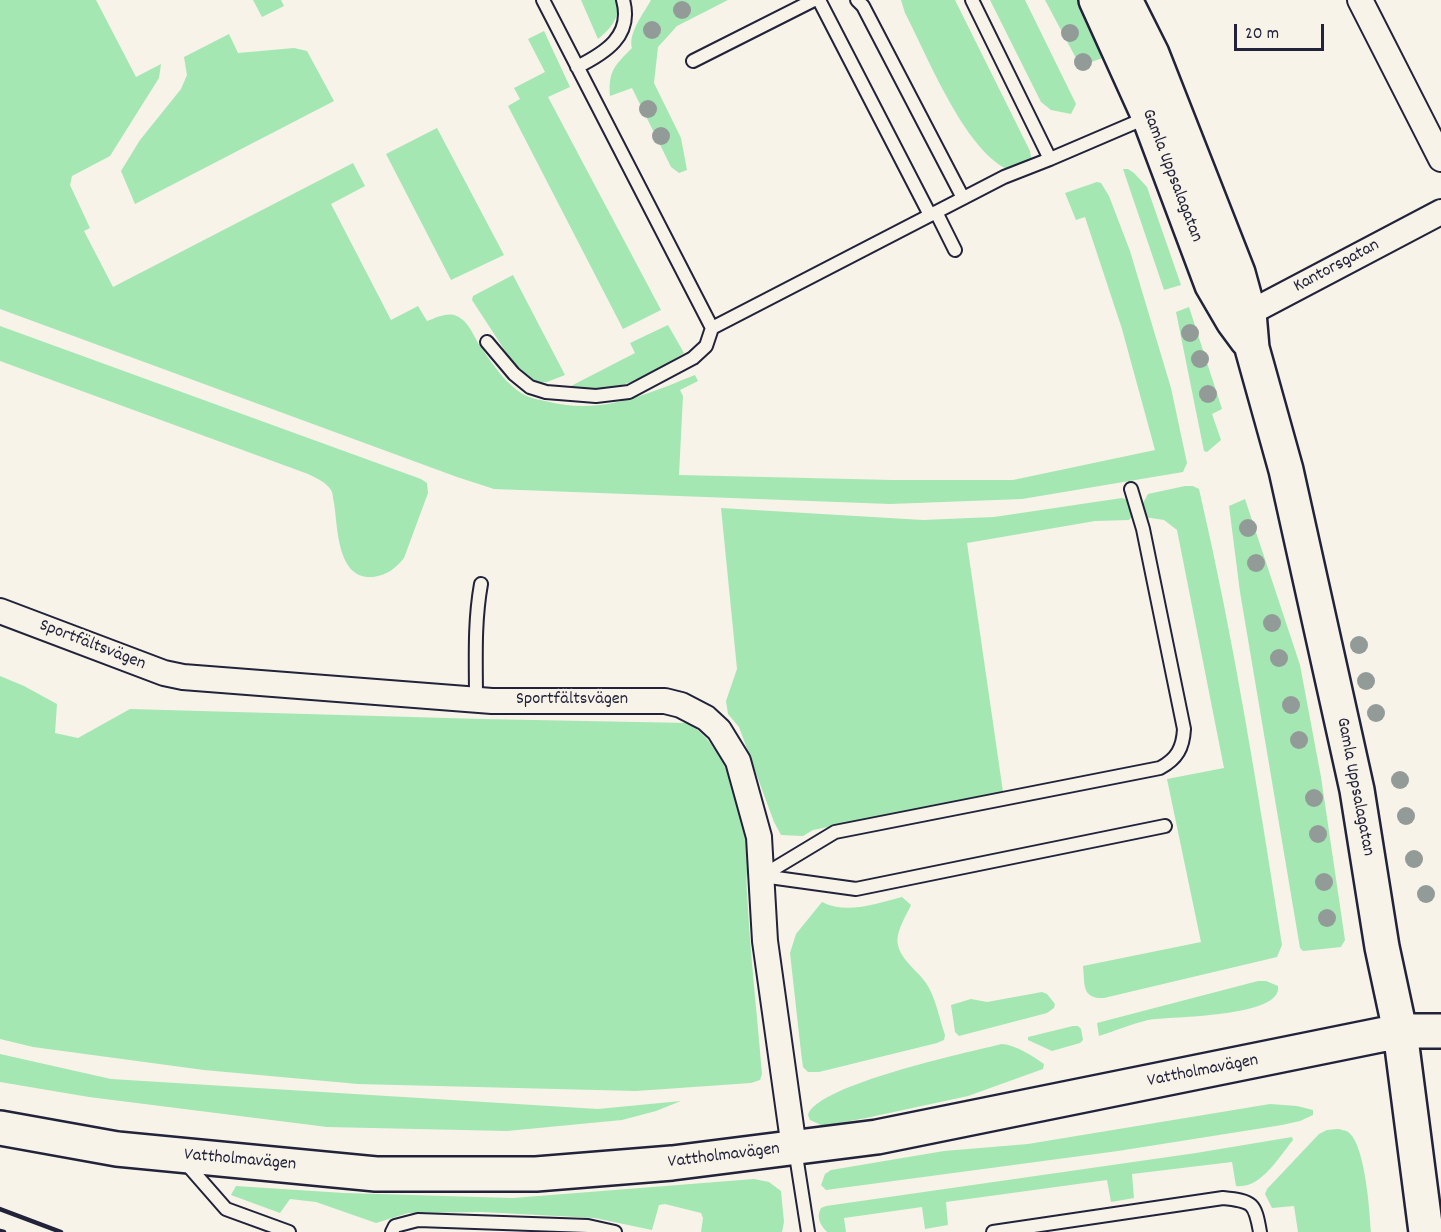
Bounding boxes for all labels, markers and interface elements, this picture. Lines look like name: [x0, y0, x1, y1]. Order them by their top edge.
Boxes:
scale bar: [1237, 12, 1327, 50]
text: 20 m: [1245, 22, 1279, 47]
street label: Gamla Uppsalagatan: [1136, 107, 1206, 245]
street label: Kantorsgatan: [1291, 235, 1383, 299]
street label: Sportfältsvägen: [36, 616, 148, 676]
street label: Sportfältsvägen: [516, 690, 628, 712]
street label: Gamla Uppsalagatan: [1330, 716, 1378, 858]
street label: Vattholmavägen: [1146, 1051, 1260, 1093]
street label: Vattholmavägen: [667, 1139, 781, 1175]
street label: Vattholmavägen: [183, 1145, 297, 1177]

